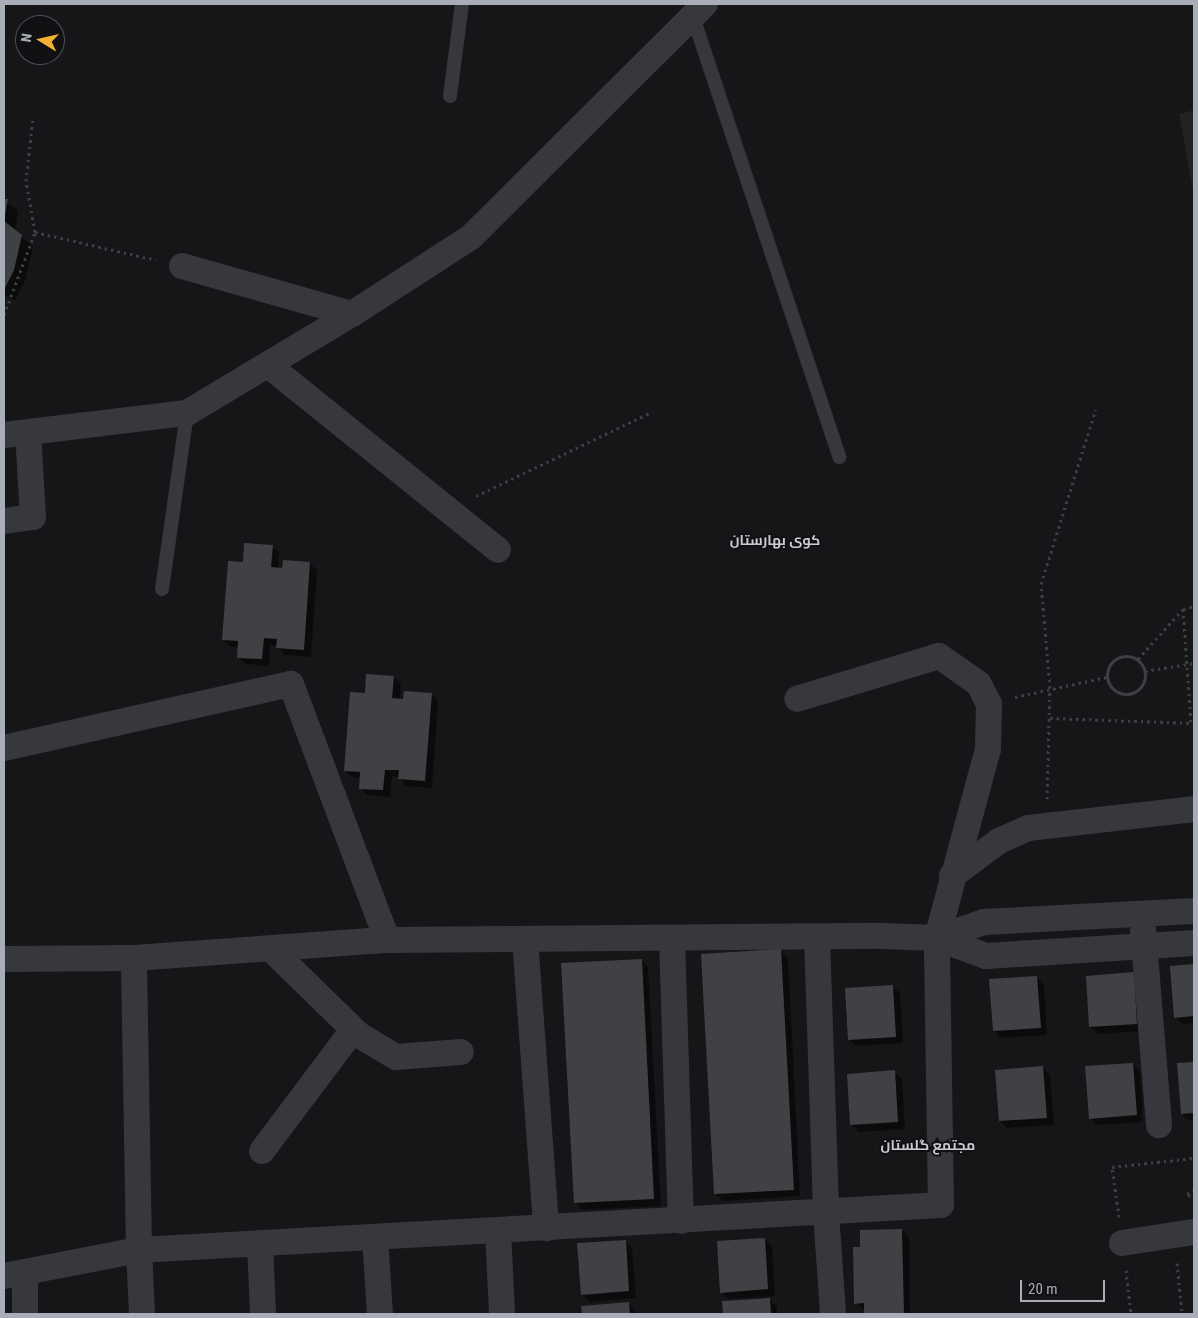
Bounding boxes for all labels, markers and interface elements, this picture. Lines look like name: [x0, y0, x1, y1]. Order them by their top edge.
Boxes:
north arrow: [15, 15, 65, 65]
text: N: [18, 32, 35, 43]
district label: کوی بهارستان: [730, 532, 820, 548]
district label: مجتمع گلستان: [881, 1137, 975, 1153]
scale bar: [1023, 1270, 1108, 1302]
text: 20 m: [1028, 1280, 1058, 1298]

